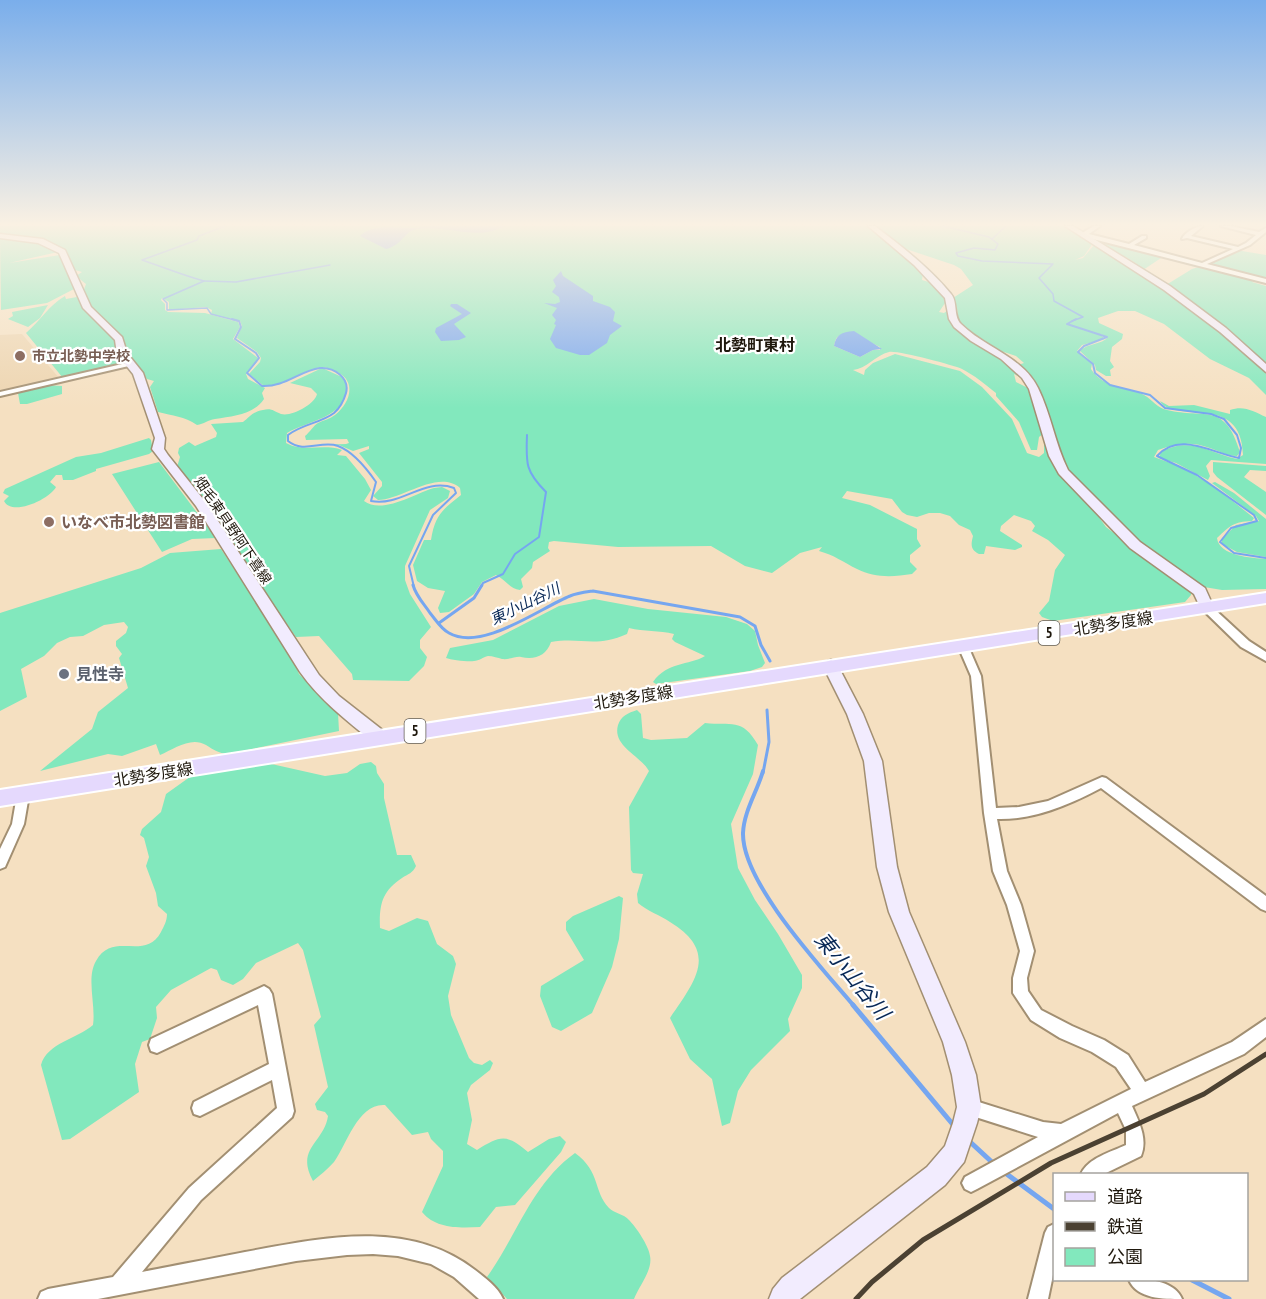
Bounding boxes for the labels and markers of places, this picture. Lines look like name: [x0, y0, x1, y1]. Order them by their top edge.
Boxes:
place label: 市立北勢中学校: [32, 347, 130, 365]
marker: 市立北勢中学校: [13, 349, 27, 363]
place label: いなべ市北勢図書館: [61, 512, 205, 532]
marker: いなべ市北勢図書館: [42, 515, 56, 529]
place label: 見性寺: [76, 664, 124, 684]
marker: 見性寺: [57, 667, 71, 681]

